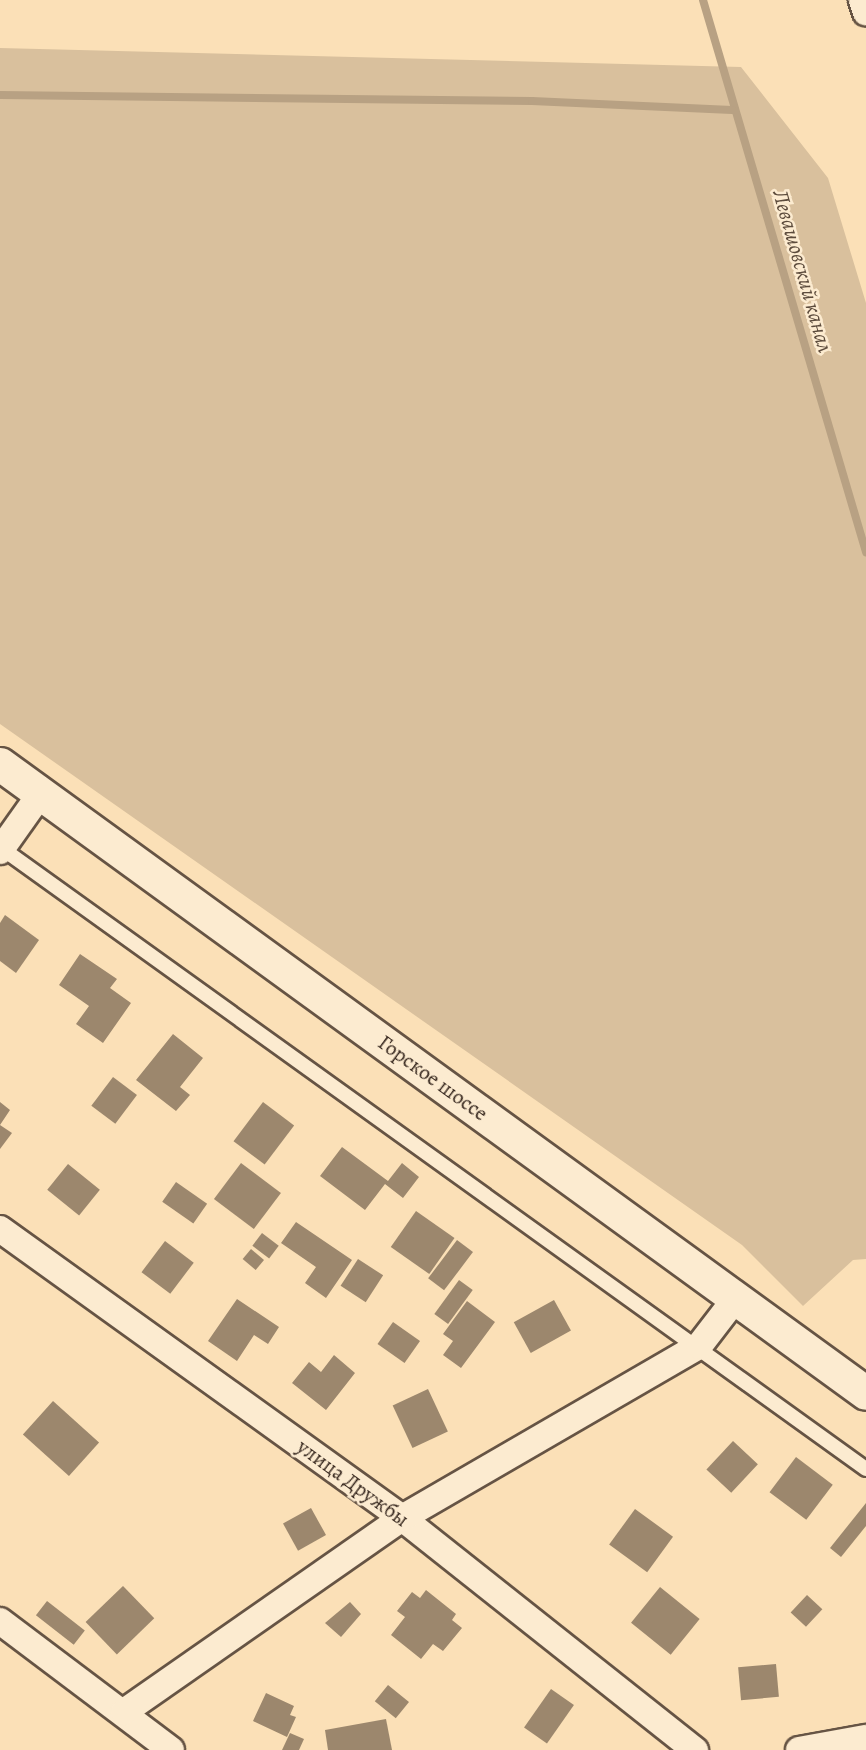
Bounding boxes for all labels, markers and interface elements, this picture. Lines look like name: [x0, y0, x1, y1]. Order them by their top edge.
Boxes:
water label: Левашовский канал: [766, 187, 838, 355]
street label: Горское шоссе: [373, 1030, 493, 1126]
street label: улица Дружбы: [292, 1434, 414, 1532]

